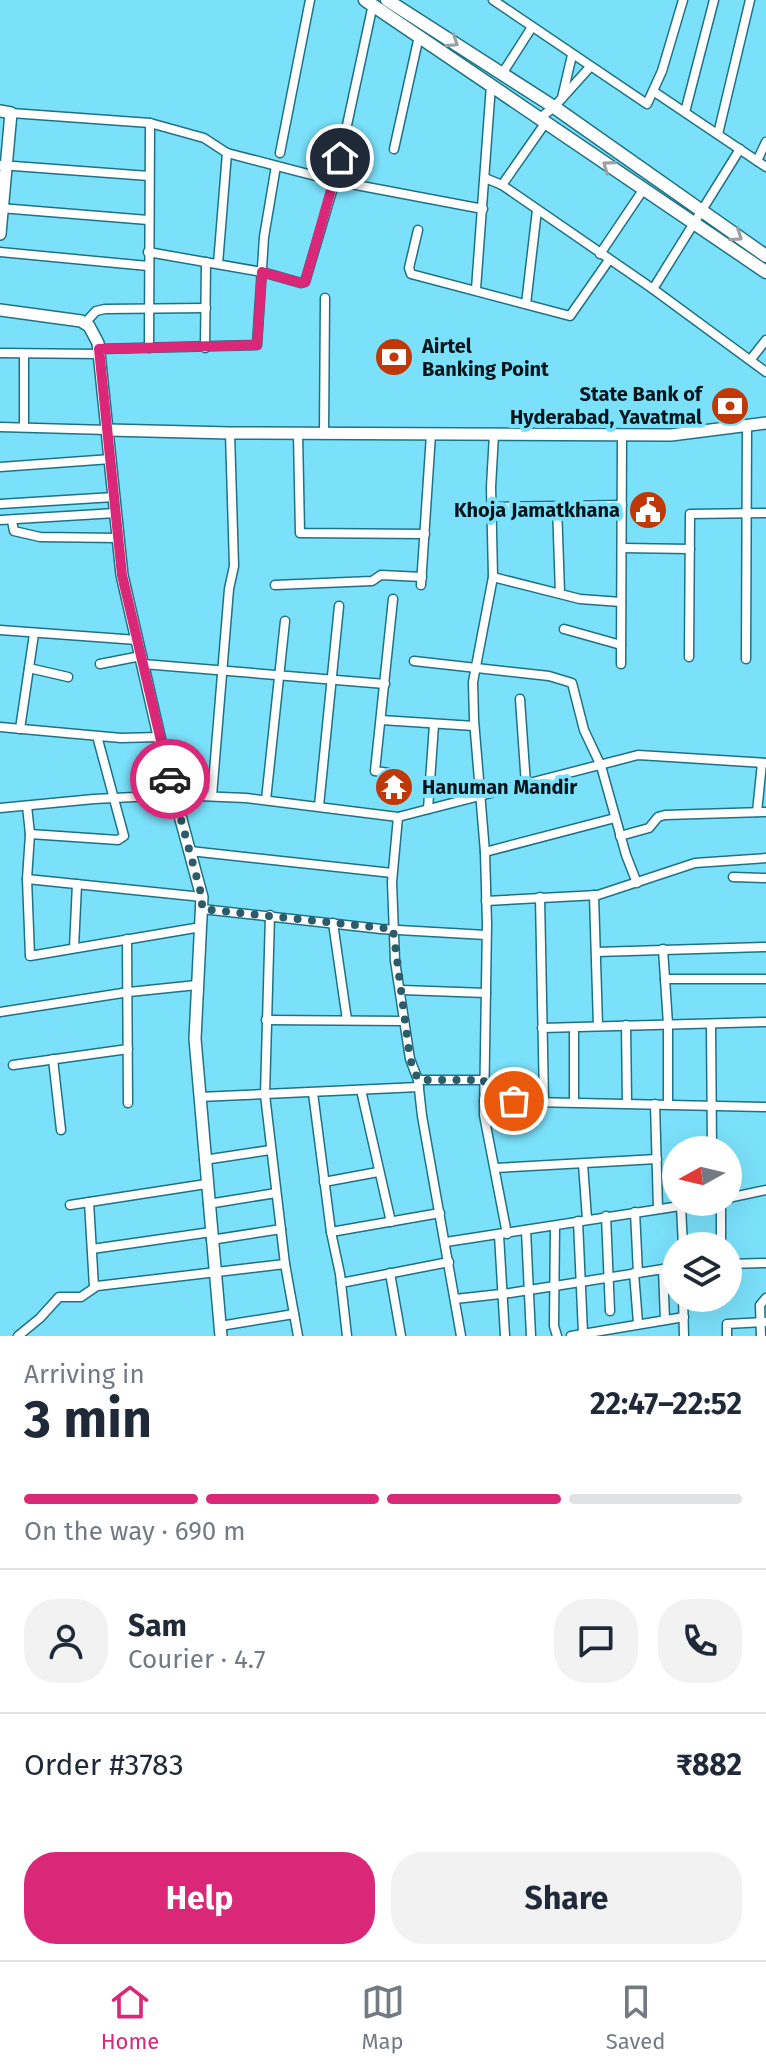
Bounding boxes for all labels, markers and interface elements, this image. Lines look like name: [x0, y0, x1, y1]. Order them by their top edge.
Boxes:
one-way arrow: [444, 33, 459, 48]
pin: [306, 124, 374, 192]
icon: home: [318, 136, 362, 180]
one-way arrow: [603, 161, 617, 176]
one-way arrow: [728, 227, 742, 242]
place label: Airtel Banking Point: [421, 334, 549, 381]
bank icon: Airtel Banking Point: [373, 336, 415, 378]
place label: State Bank of Hyderabad, Yavatmal: [510, 382, 704, 429]
bank icon: State Bank of Hyderabad, Yavatmal: [709, 385, 751, 427]
public building icon: Khoja Jamatkhana: [627, 489, 669, 531]
place label: Khoja Jamatkhana: [454, 498, 620, 522]
courier: [130, 739, 210, 819]
icon: car: [148, 757, 192, 801]
temple icon: Hanuman Mandir: [373, 766, 415, 808]
place label: Hanuman Mandir: [422, 775, 578, 799]
pin: [480, 1067, 548, 1135]
icon: bag: [492, 1079, 536, 1123]
north arrow: [662, 1136, 742, 1216]
map controls: [662, 1136, 742, 1312]
button: layers: [662, 1232, 742, 1312]
text: Arriving in: [24, 1359, 145, 1390]
text: 22:47–22:52: [590, 1386, 742, 1422]
text: 3 min: [24, 1388, 152, 1451]
text: On the way · 690 m: [24, 1516, 246, 1547]
button: person: [24, 1599, 108, 1683]
button: chat: [554, 1599, 638, 1683]
button: phone: [658, 1599, 742, 1683]
text: Sam: [128, 1608, 187, 1644]
text: Courier · 4.7: [128, 1644, 266, 1675]
text: Order #3783: [24, 1747, 184, 1783]
text: ₹882: [676, 1747, 742, 1783]
button: Help: [24, 1852, 375, 1944]
button: Share: [391, 1852, 742, 1944]
tab: Home: [101, 1980, 159, 2055]
tab: Map: [361, 1980, 405, 2055]
tab: Saved: [606, 1980, 665, 2055]

